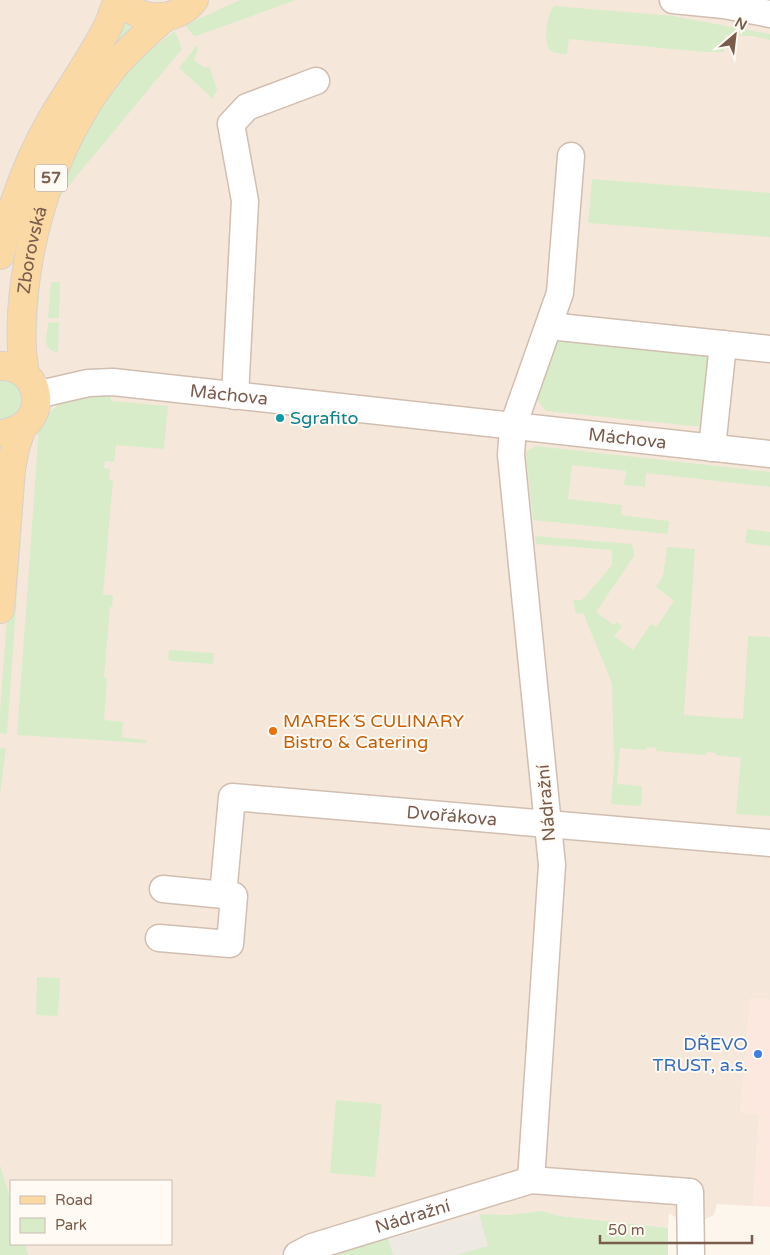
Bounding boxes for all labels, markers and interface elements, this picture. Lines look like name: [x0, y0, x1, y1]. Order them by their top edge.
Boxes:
north arrow: [710, 10, 760, 60]
text: N: [732, 14, 750, 34]
road number: 57: [35, 164, 67, 192]
street label: Zborovská: [13, 203, 52, 295]
street label: Máchova: [189, 379, 269, 410]
place label: Sgrafito: [290, 407, 358, 429]
marker: Sgrafito: [274, 412, 286, 424]
street label: Máchova: [587, 423, 668, 454]
place label: MAREK´S CULINARY Bistro & Catering: [283, 710, 465, 753]
marker: MAREK´S CULINARY Bistro & Catering: [267, 725, 279, 737]
street label: Nádražní: [532, 763, 560, 842]
street label: Dvořákova: [406, 801, 498, 831]
place label: DŘEVO TRUST, a.s.: [653, 1033, 748, 1076]
marker: DŘEVO TRUST, a.s.: [752, 1048, 764, 1060]
legend: [10, 1180, 172, 1245]
text: Road: [55, 1191, 93, 1209]
street label: Nádražní: [372, 1194, 453, 1238]
scale bar: [600, 1212, 752, 1244]
text: Park: [55, 1216, 87, 1234]
text: 50 m: [608, 1221, 645, 1239]

